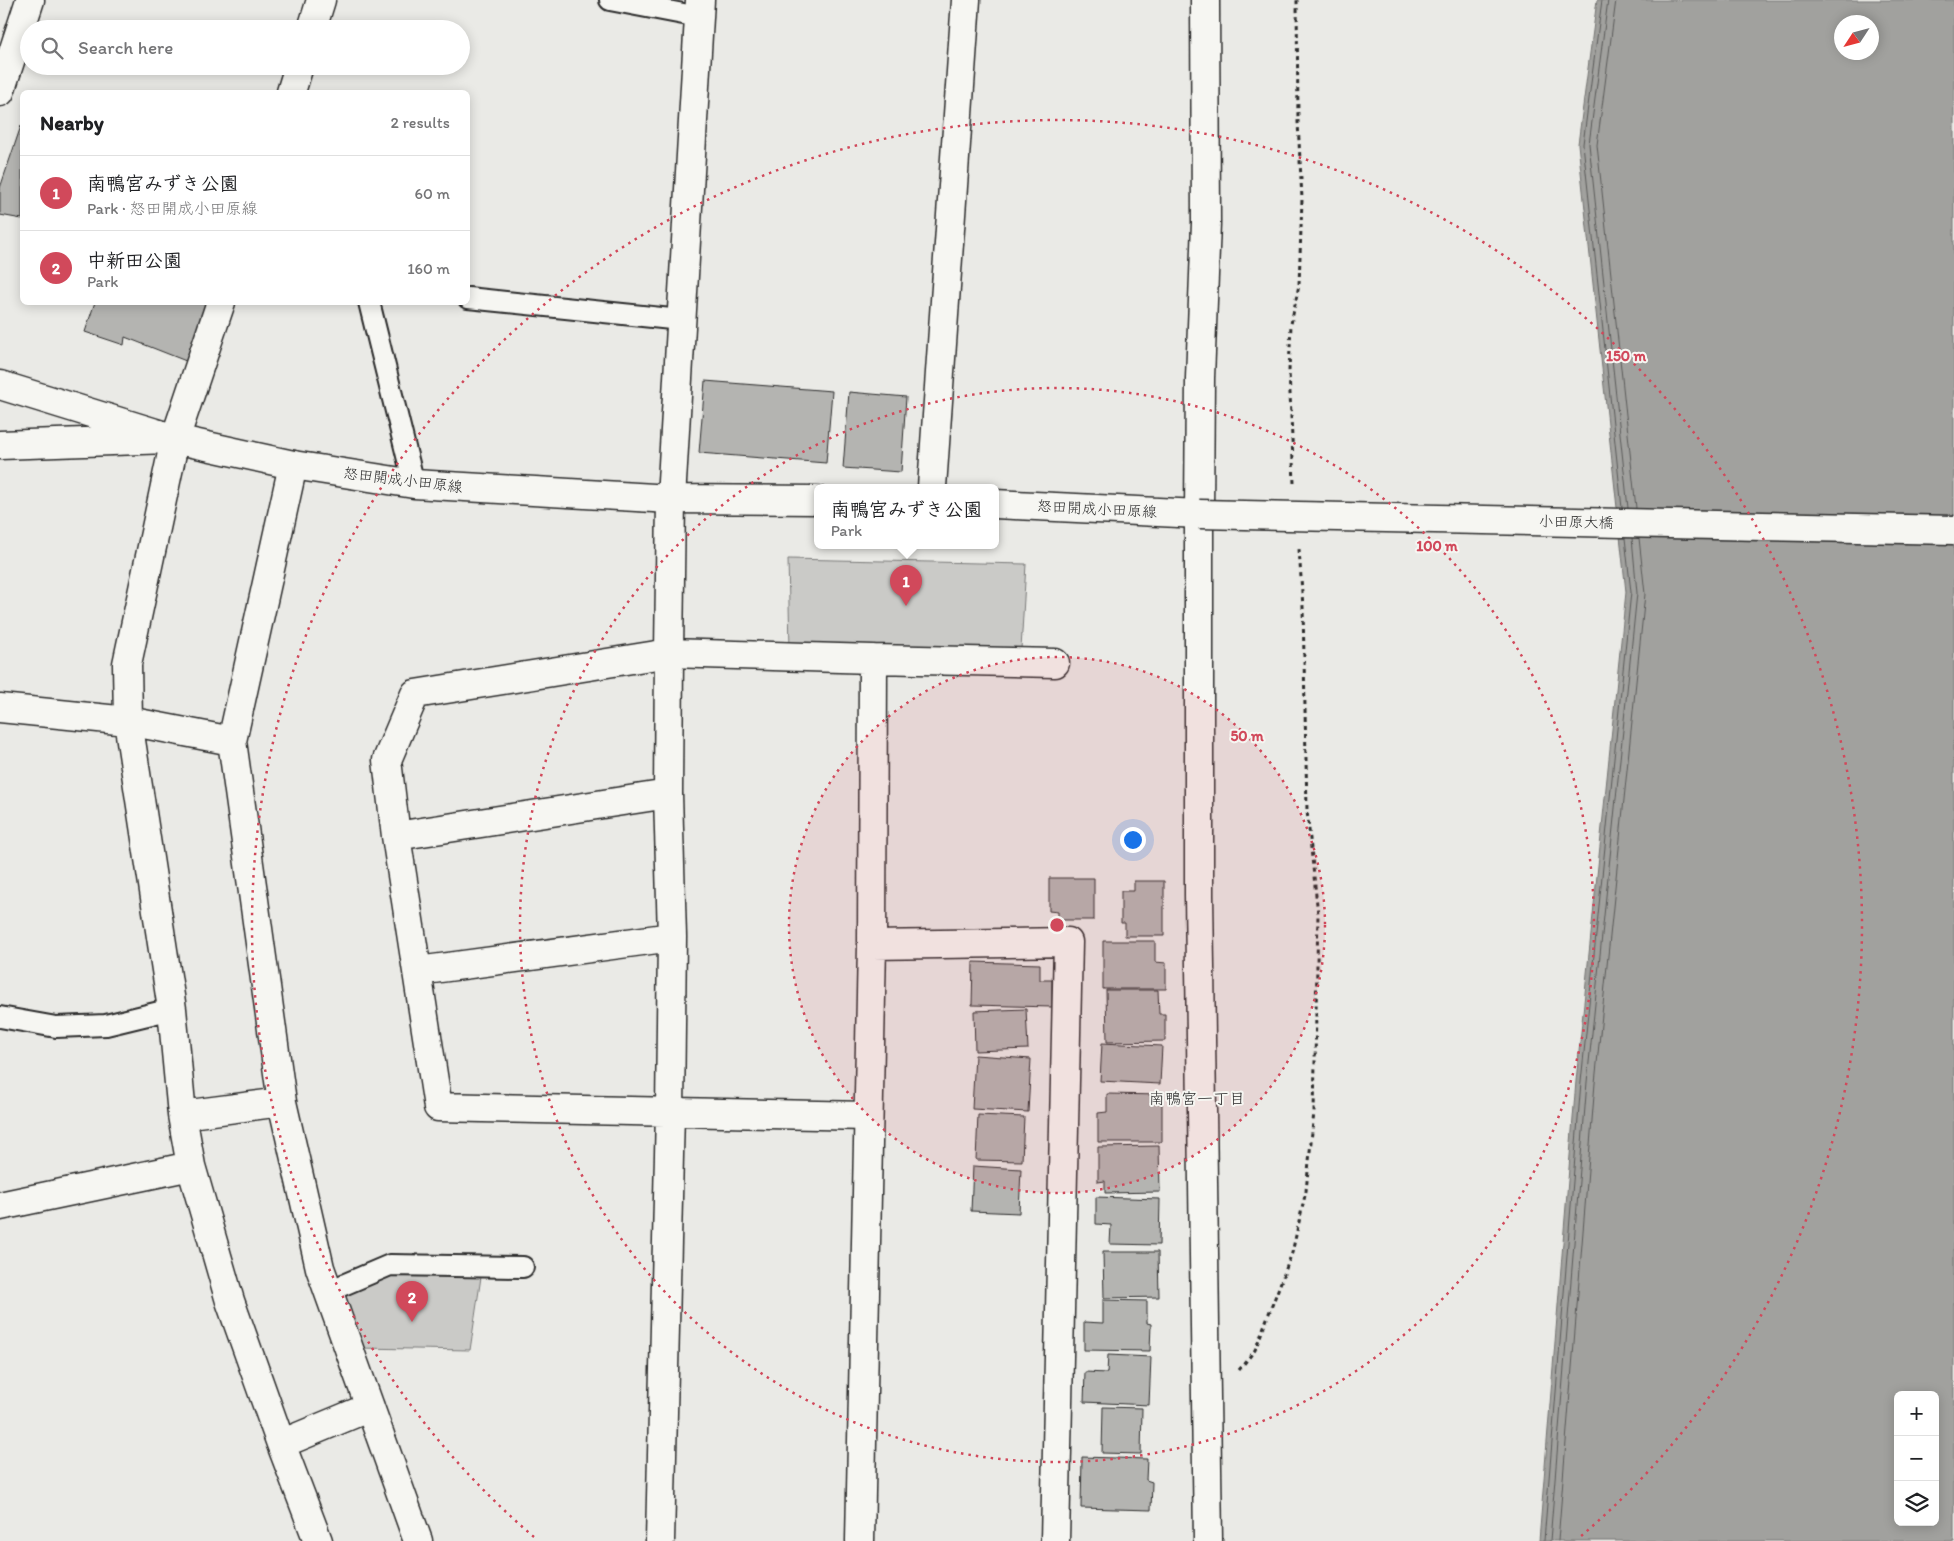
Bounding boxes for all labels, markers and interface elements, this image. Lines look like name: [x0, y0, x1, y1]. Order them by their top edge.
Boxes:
north arrow: [1834, 15, 1879, 60]
search box: [20, 20, 470, 75]
icon: search: [38, 34, 66, 62]
text: Search here: [78, 36, 173, 59]
text: Nearby: [40, 110, 104, 135]
text: 2 results: [390, 113, 450, 132]
text: 南鴨宮みずき公園: [87, 172, 239, 195]
text: 1: [52, 184, 60, 203]
text: 60 m: [415, 184, 450, 203]
text: Park · 怒田開成小田原線: [87, 199, 258, 218]
text: 中新田公園: [87, 249, 182, 272]
text: 2: [52, 259, 60, 278]
text: 160 m: [407, 259, 450, 278]
text: Park: [87, 272, 118, 291]
text: 150 m: [1606, 347, 1646, 365]
street label: 怒田開成小田原線: [342, 464, 464, 496]
popup: [814, 484, 999, 549]
street label: 怒田開成小田原線: [1037, 497, 1157, 521]
text: 南鴨宮みずき公園: [831, 498, 982, 521]
street label: 小田原大橋: [1538, 512, 1614, 532]
text: Park: [831, 521, 862, 540]
text: 100 m: [1416, 537, 1458, 555]
pin: 1: [890, 565, 922, 606]
text: 50 m: [1230, 727, 1264, 745]
your location: [1120, 827, 1146, 853]
centre of rings: [1048, 916, 1066, 934]
district label: 南鴨宮一丁目: [1149, 1089, 1245, 1108]
pin: 2: [396, 1281, 428, 1322]
map controls: [1894, 1391, 1939, 1526]
button: +: [1894, 1391, 1939, 1436]
button: −: [1894, 1436, 1939, 1481]
button: layers: [1894, 1481, 1939, 1526]

